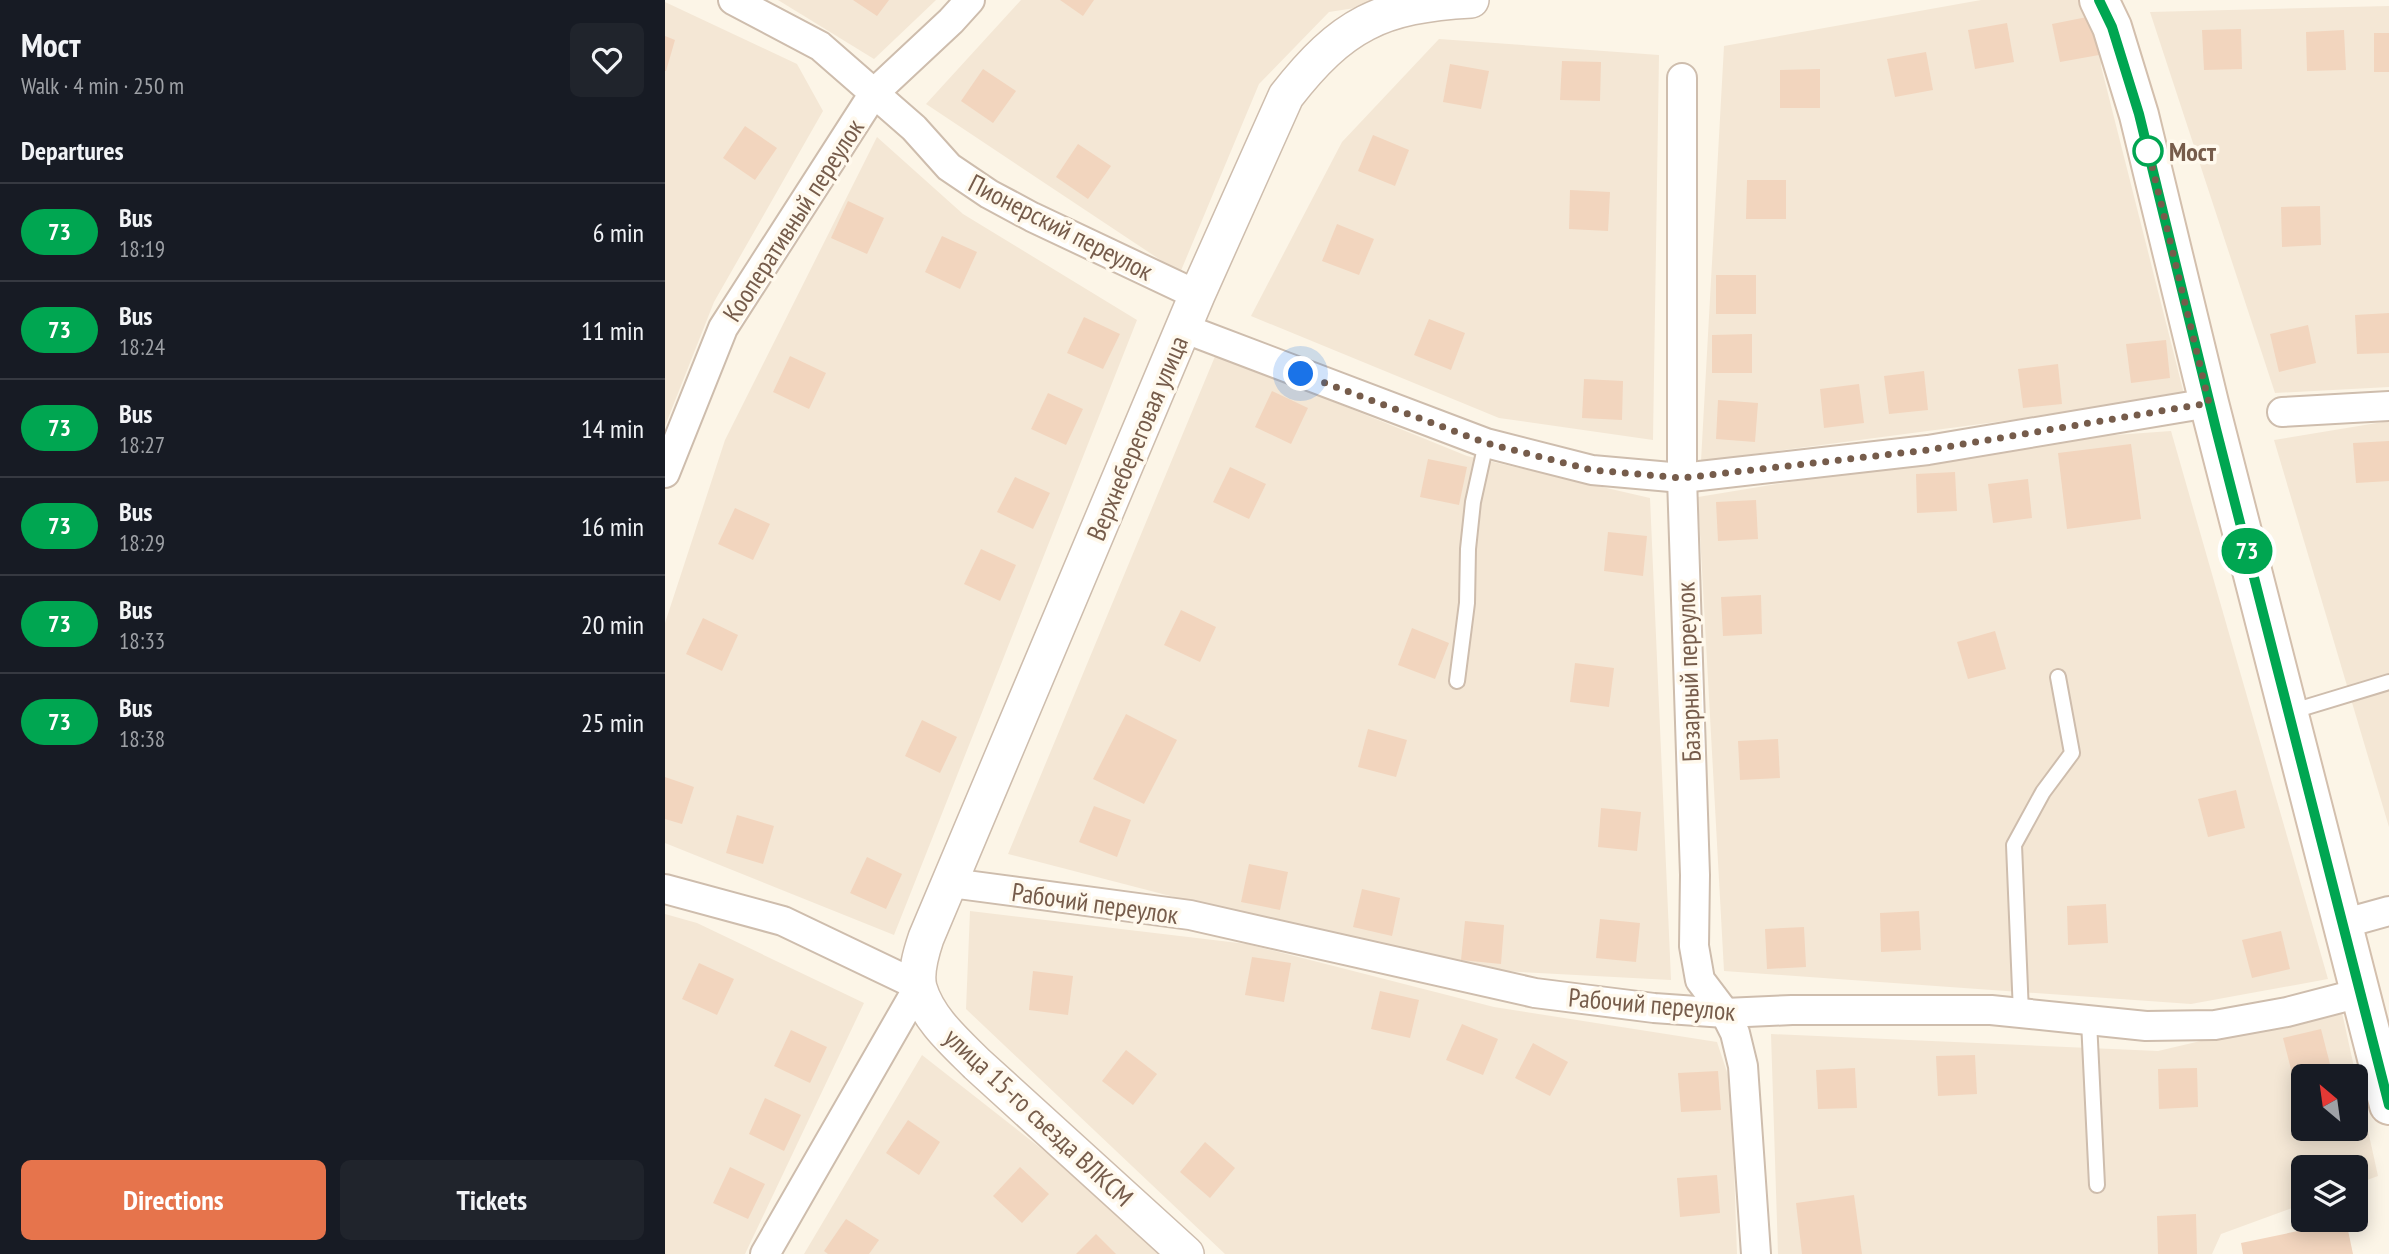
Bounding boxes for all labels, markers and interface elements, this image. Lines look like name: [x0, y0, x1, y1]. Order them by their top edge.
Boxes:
text: Мост: [21, 23, 81, 66]
button: heart: [570, 23, 644, 97]
text: Walk · 4 min · 250 m: [21, 71, 184, 100]
street label: Кооперативный переулок: [715, 112, 871, 328]
text: Departures: [21, 134, 124, 167]
place label: Мост: [2169, 135, 2216, 168]
marker: Мост: [2133, 136, 2163, 166]
street label: Пионерский переулок: [963, 166, 1159, 288]
text: Bus: [119, 201, 152, 234]
text: 73: [48, 216, 71, 247]
text: 6 min: [593, 216, 644, 249]
text: 18:19: [119, 234, 165, 263]
text: Bus: [119, 299, 152, 332]
text: 73: [48, 314, 71, 345]
text: 11 min: [581, 314, 644, 347]
street label: Верхнебереговая улица: [1079, 331, 1195, 545]
text: 18:24: [119, 332, 165, 361]
your location: [1283, 356, 1318, 391]
text: Bus: [119, 397, 152, 430]
text: 73: [48, 412, 71, 443]
text: 14 min: [581, 412, 644, 445]
text: 18:27: [119, 430, 165, 459]
text: Bus: [119, 495, 152, 528]
text: 73: [48, 510, 71, 541]
text: 16 min: [581, 510, 644, 543]
text: 18:29: [119, 528, 165, 557]
line badge: 73: [2215, 528, 2279, 574]
text: 73: [2236, 535, 2258, 566]
street label: Базарный переулок: [1668, 582, 1708, 762]
text: Bus: [119, 593, 152, 626]
text: 73: [48, 608, 71, 639]
text: 20 min: [581, 608, 644, 641]
text: 18:33: [119, 626, 165, 655]
text: Bus: [119, 691, 152, 724]
text: 73: [48, 706, 71, 737]
text: 25 min: [581, 706, 644, 739]
text: 18:38: [119, 724, 165, 753]
street label: Рабочий переулок: [1010, 875, 1180, 931]
street label: Рабочий переулок: [1567, 980, 1737, 1028]
street label: улица 15-го съезда ВЛКСМ: [938, 1021, 1140, 1213]
north arrow: [2291, 1064, 2368, 1141]
map controls: [2291, 1064, 2368, 1232]
button: layers: [2291, 1155, 2368, 1232]
button: Directions: [21, 1160, 326, 1240]
button: Tickets: [340, 1160, 644, 1240]

